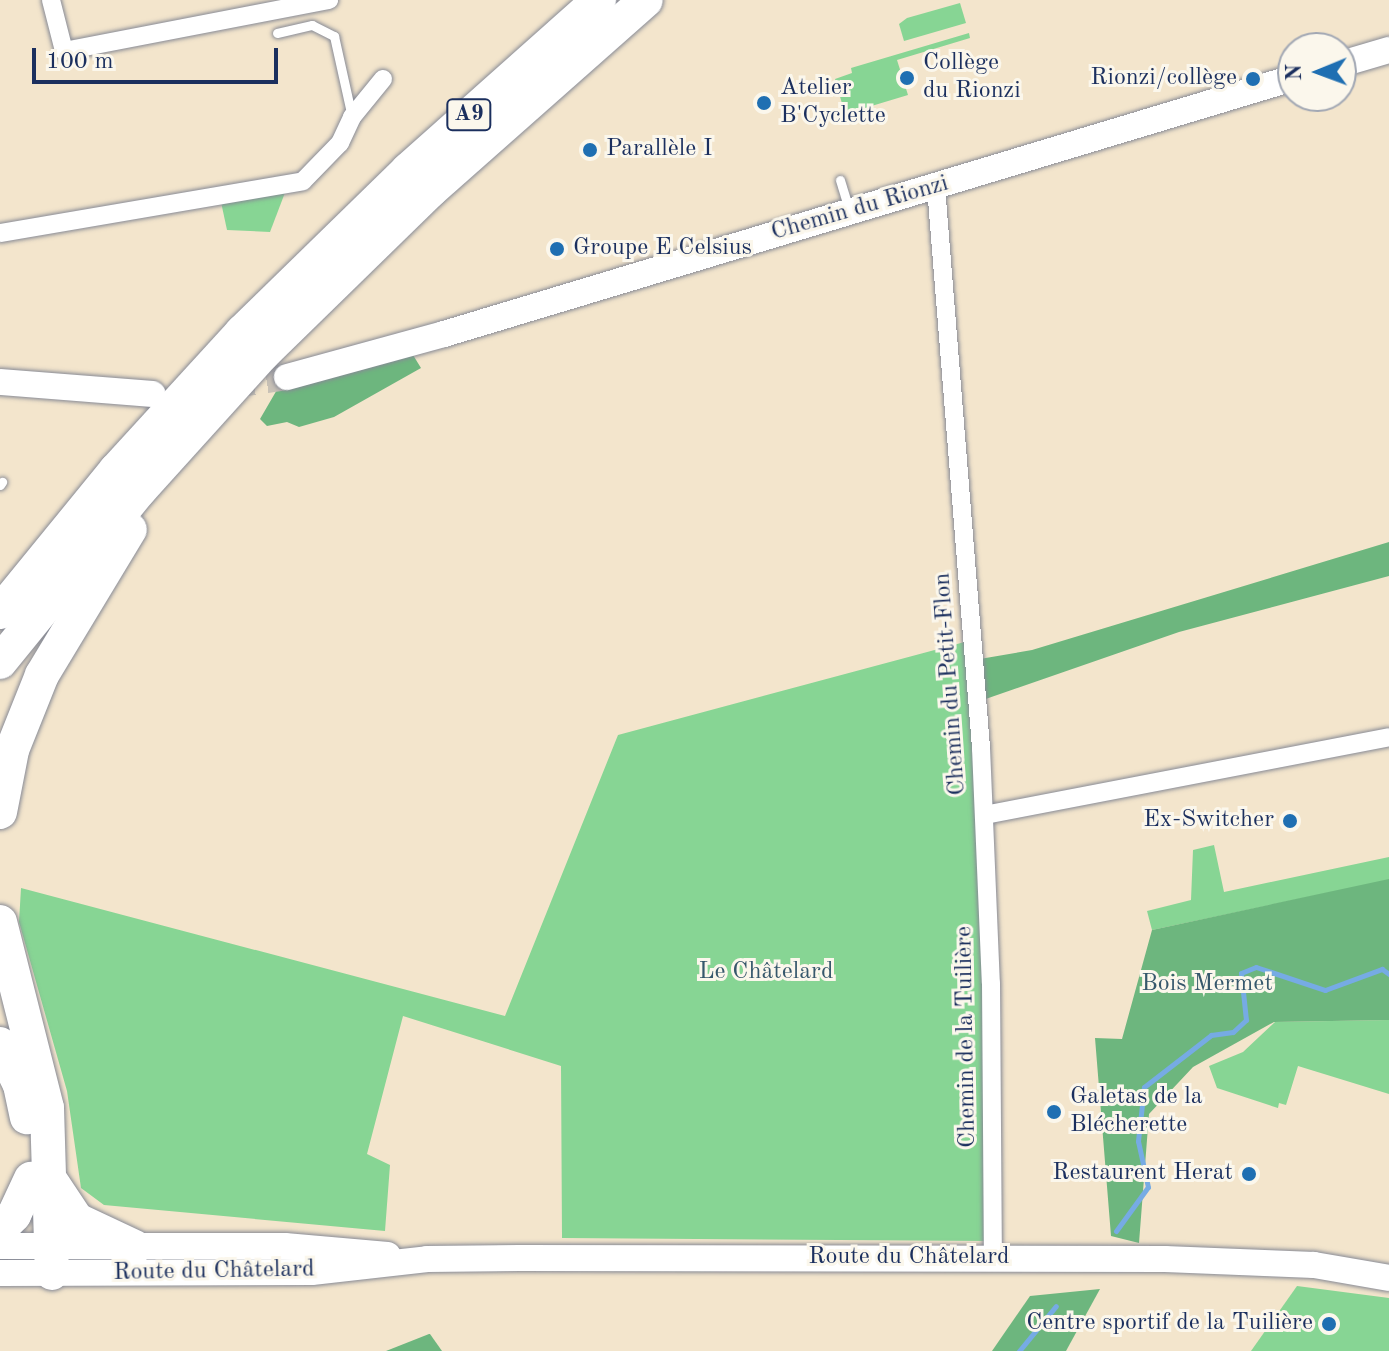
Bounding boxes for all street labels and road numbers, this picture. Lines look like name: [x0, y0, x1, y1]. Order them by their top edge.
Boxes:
road number: A9: [445, 97, 493, 133]
street label: Chemin du Rionzi: [768, 170, 952, 248]
street label: Chemin du Petit-Flon: [929, 572, 973, 796]
street label: Chemin de la Tuilière: [951, 926, 983, 1148]
street label: Route du Châtelard: [808, 1244, 1010, 1272]
street label: Route du Châtelard: [113, 1256, 315, 1288]

